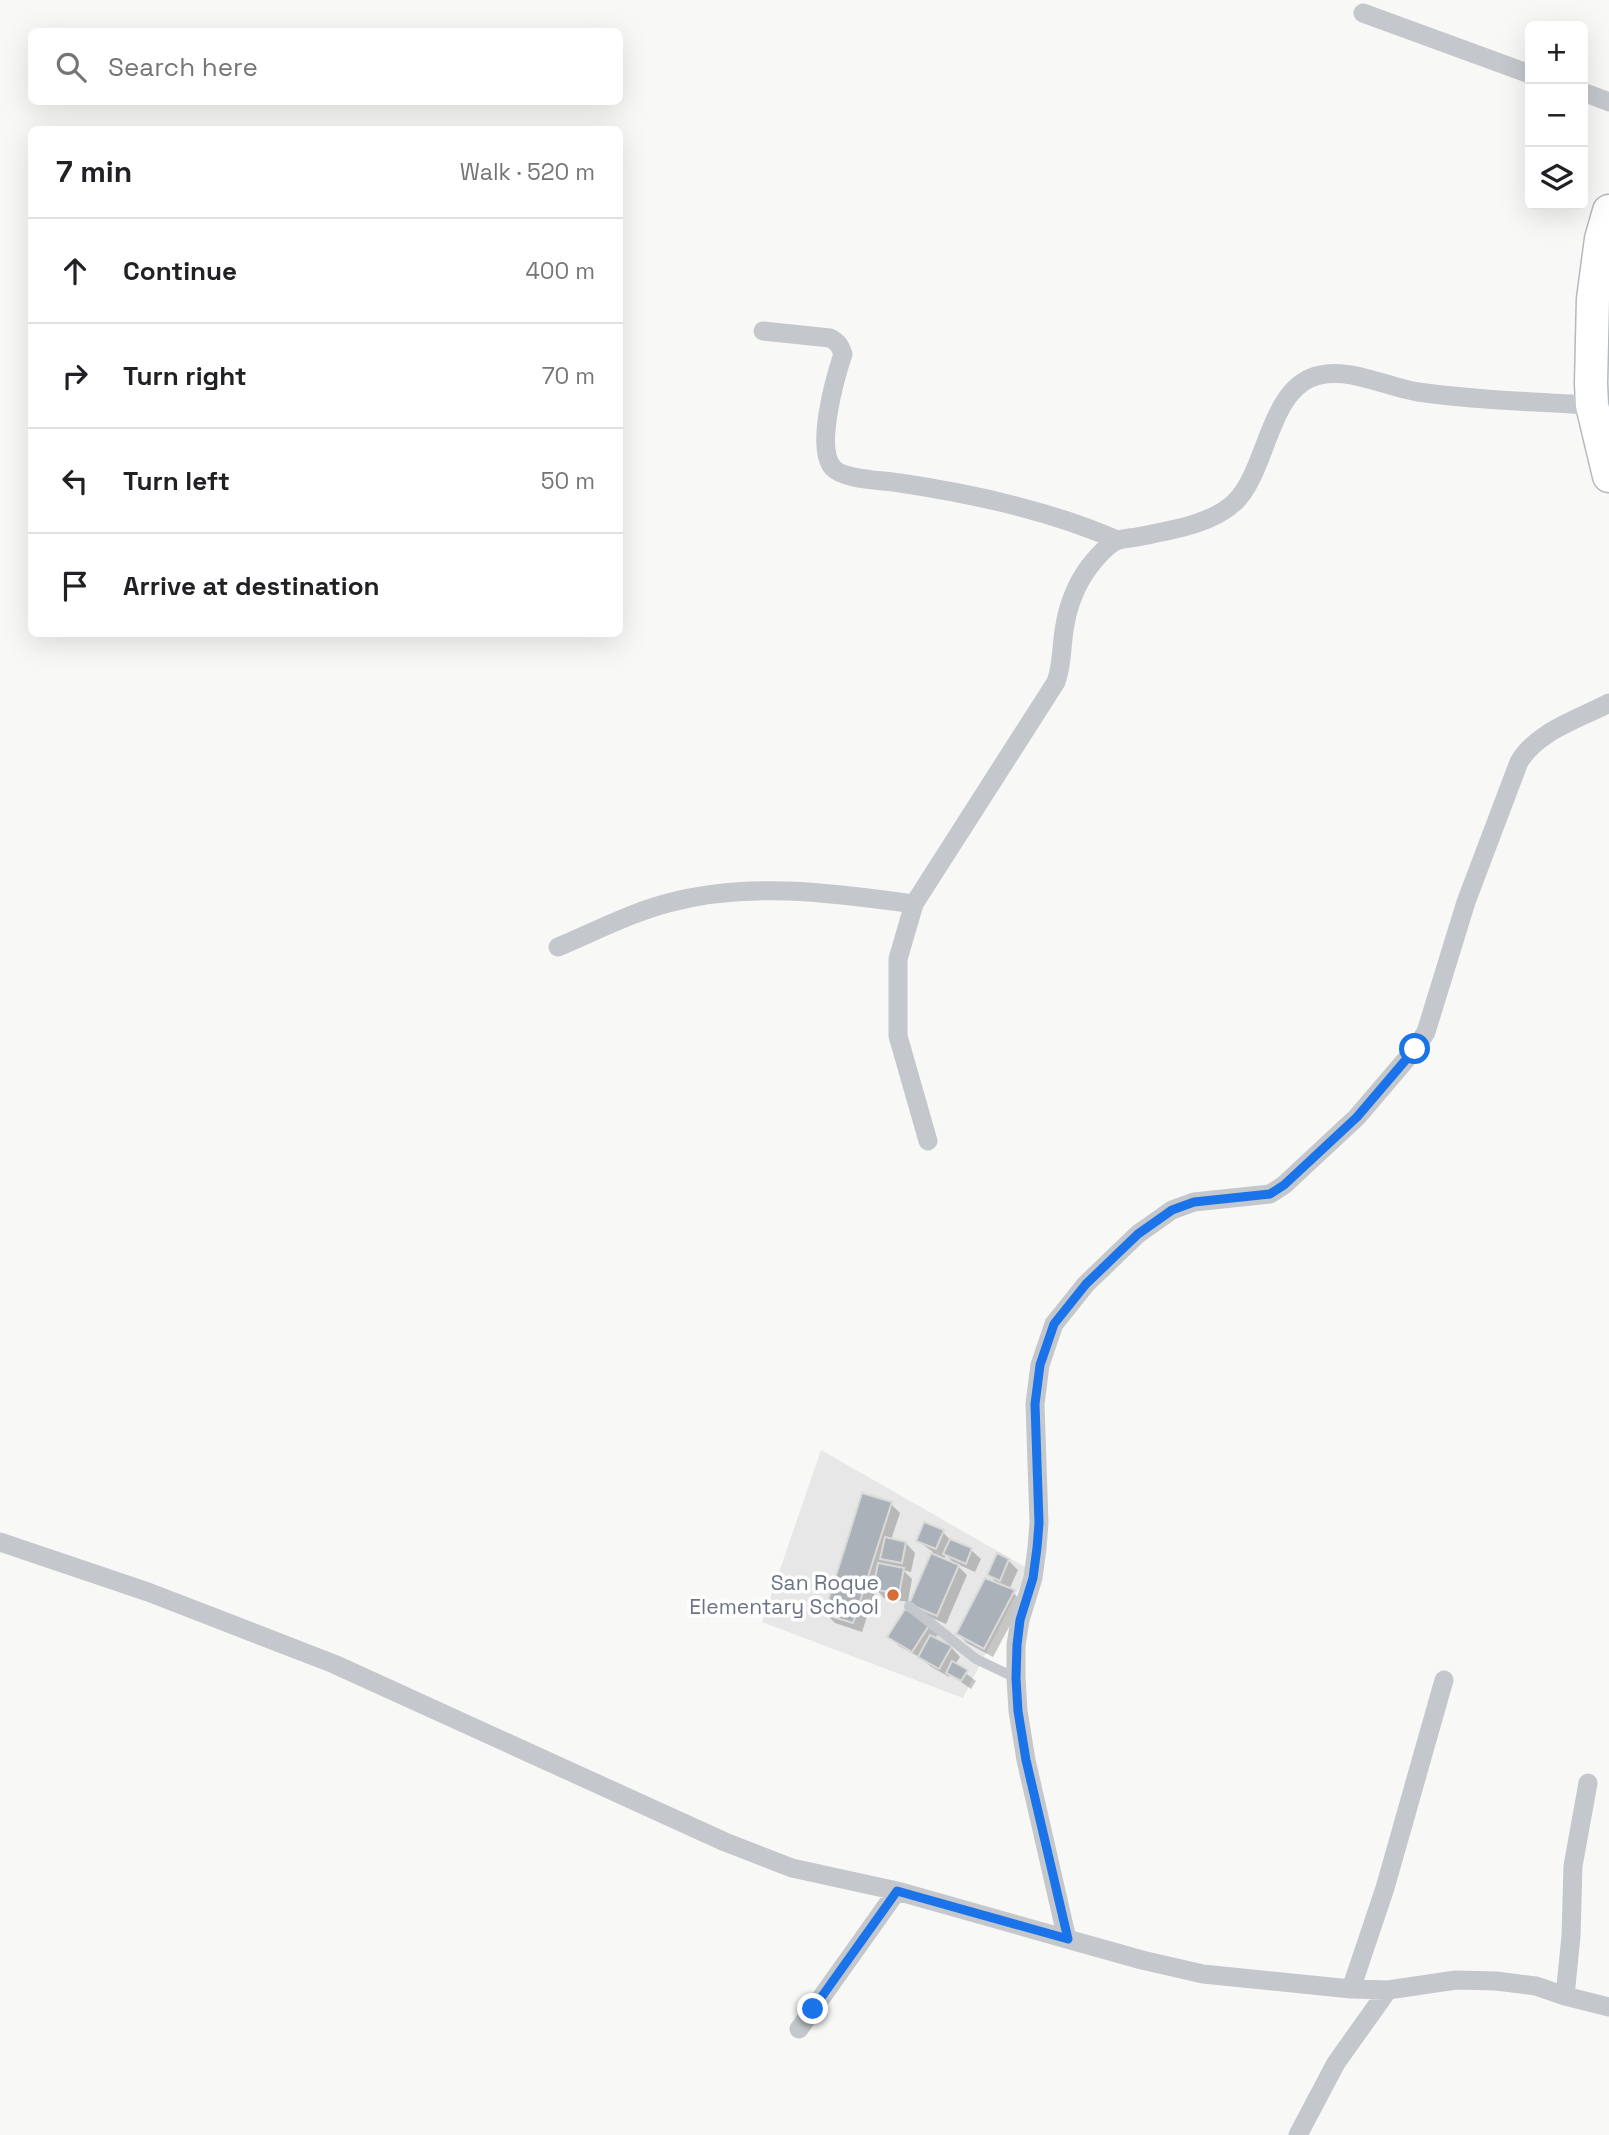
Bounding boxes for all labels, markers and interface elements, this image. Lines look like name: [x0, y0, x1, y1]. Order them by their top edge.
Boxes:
map controls: [1525, 21, 1588, 210]
button: +: [1525, 21, 1588, 84]
search box: [28, 28, 623, 105]
icon: search: [52, 48, 90, 86]
text: Search here: [108, 50, 258, 84]
button: −: [1525, 84, 1588, 147]
button: layers: [1525, 147, 1588, 210]
text: 7 min: [56, 152, 132, 191]
text: Walk · 520 m: [460, 157, 595, 187]
icon: ahead: [56, 252, 94, 290]
text: Continue: [123, 254, 237, 288]
text: 400 m: [525, 256, 595, 286]
icon: right: [56, 357, 94, 395]
text: Turn right: [123, 359, 247, 393]
text: 70 m: [542, 361, 595, 391]
icon: left: [56, 462, 94, 500]
text: Turn left: [123, 464, 230, 498]
text: 50 m: [541, 466, 595, 496]
icon: arrive: [56, 567, 94, 605]
text: Arrive at destination: [123, 569, 380, 603]
route start: [1399, 1033, 1430, 1064]
place label: San Roque Elementary School: [689, 1569, 879, 1620]
marker: San Roque Elementary School: [885, 1587, 901, 1603]
route end: [797, 1993, 828, 2024]

